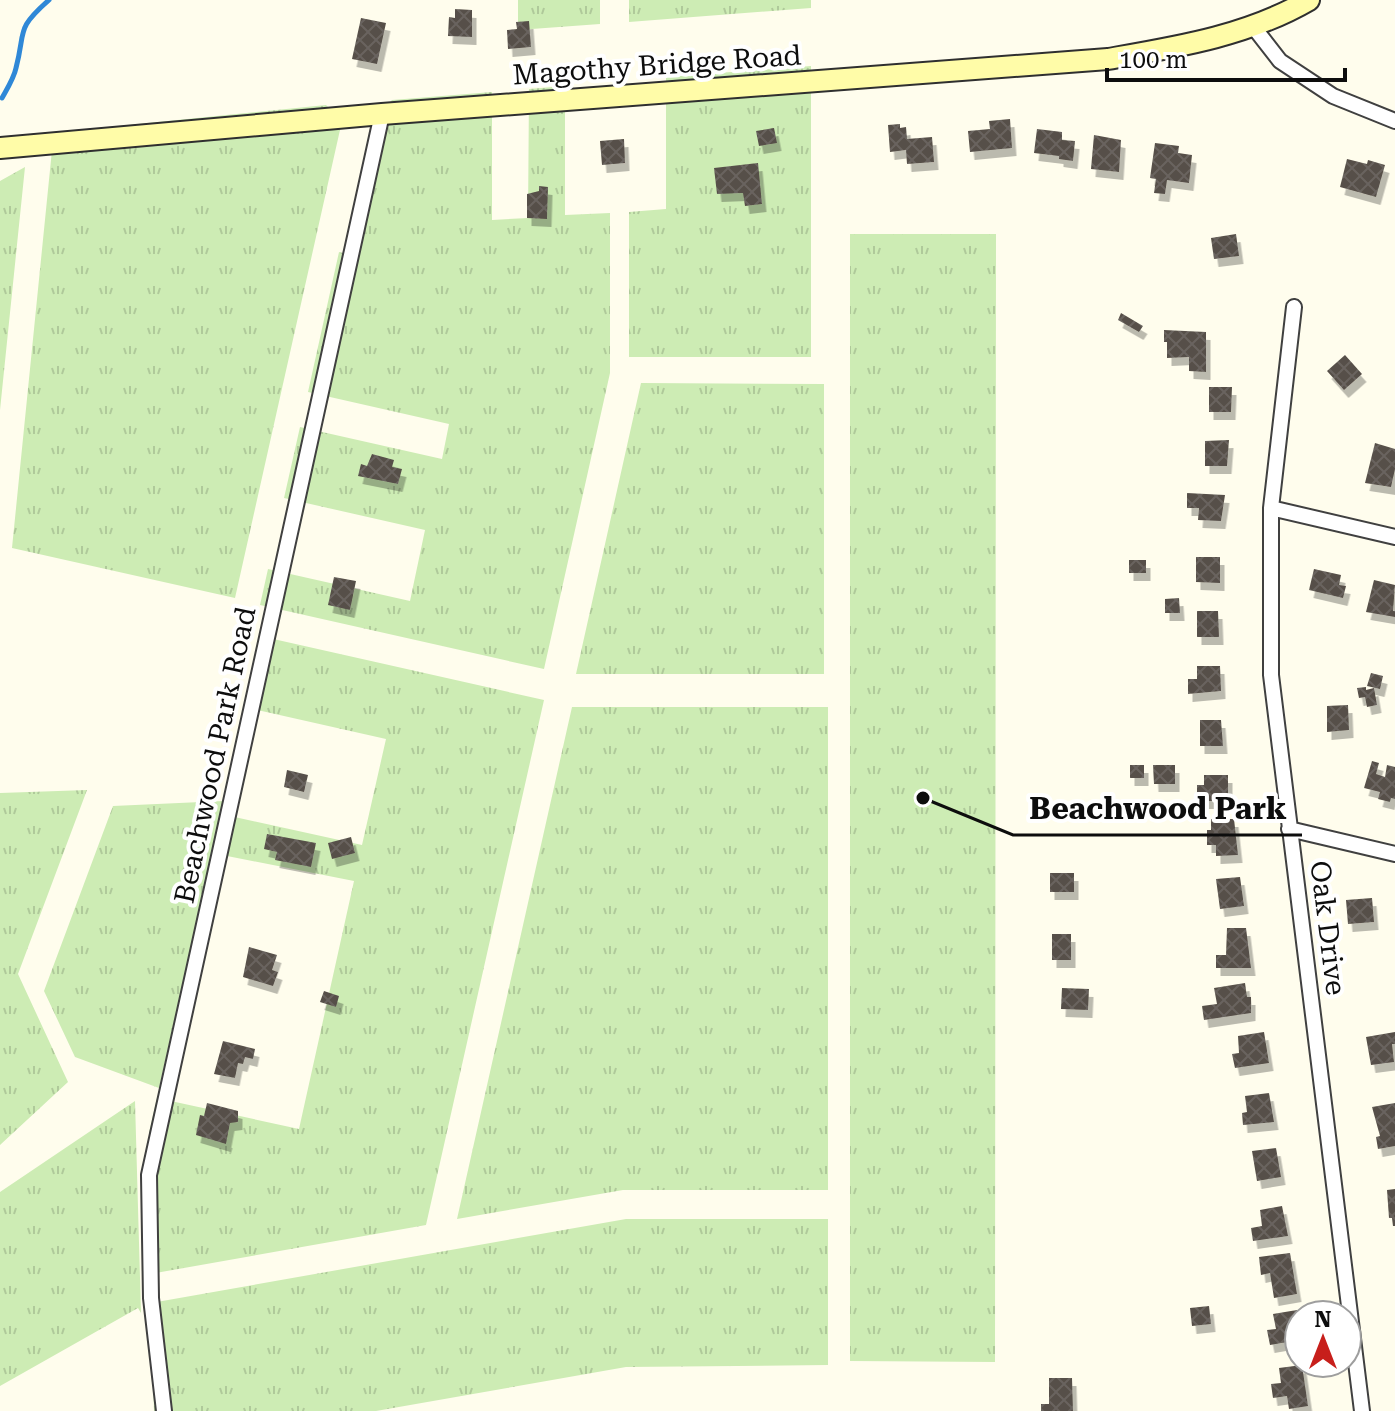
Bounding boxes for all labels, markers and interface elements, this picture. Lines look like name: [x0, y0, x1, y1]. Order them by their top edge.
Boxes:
scale bar: [1107, 32, 1345, 82]
street label: Magothy Bridge Road: [511, 38, 803, 92]
text: 100 m: [1119, 46, 1187, 74]
street label: Beachwood Park Road: [167, 604, 263, 906]
callout: Beachwood Park: [1013, 781, 1302, 835]
text: Beachwood Park: [1029, 791, 1287, 826]
street label: Oak Drive: [1303, 859, 1353, 997]
north arrow: [1283, 1299, 1363, 1379]
text: N: [1315, 1307, 1332, 1332]

